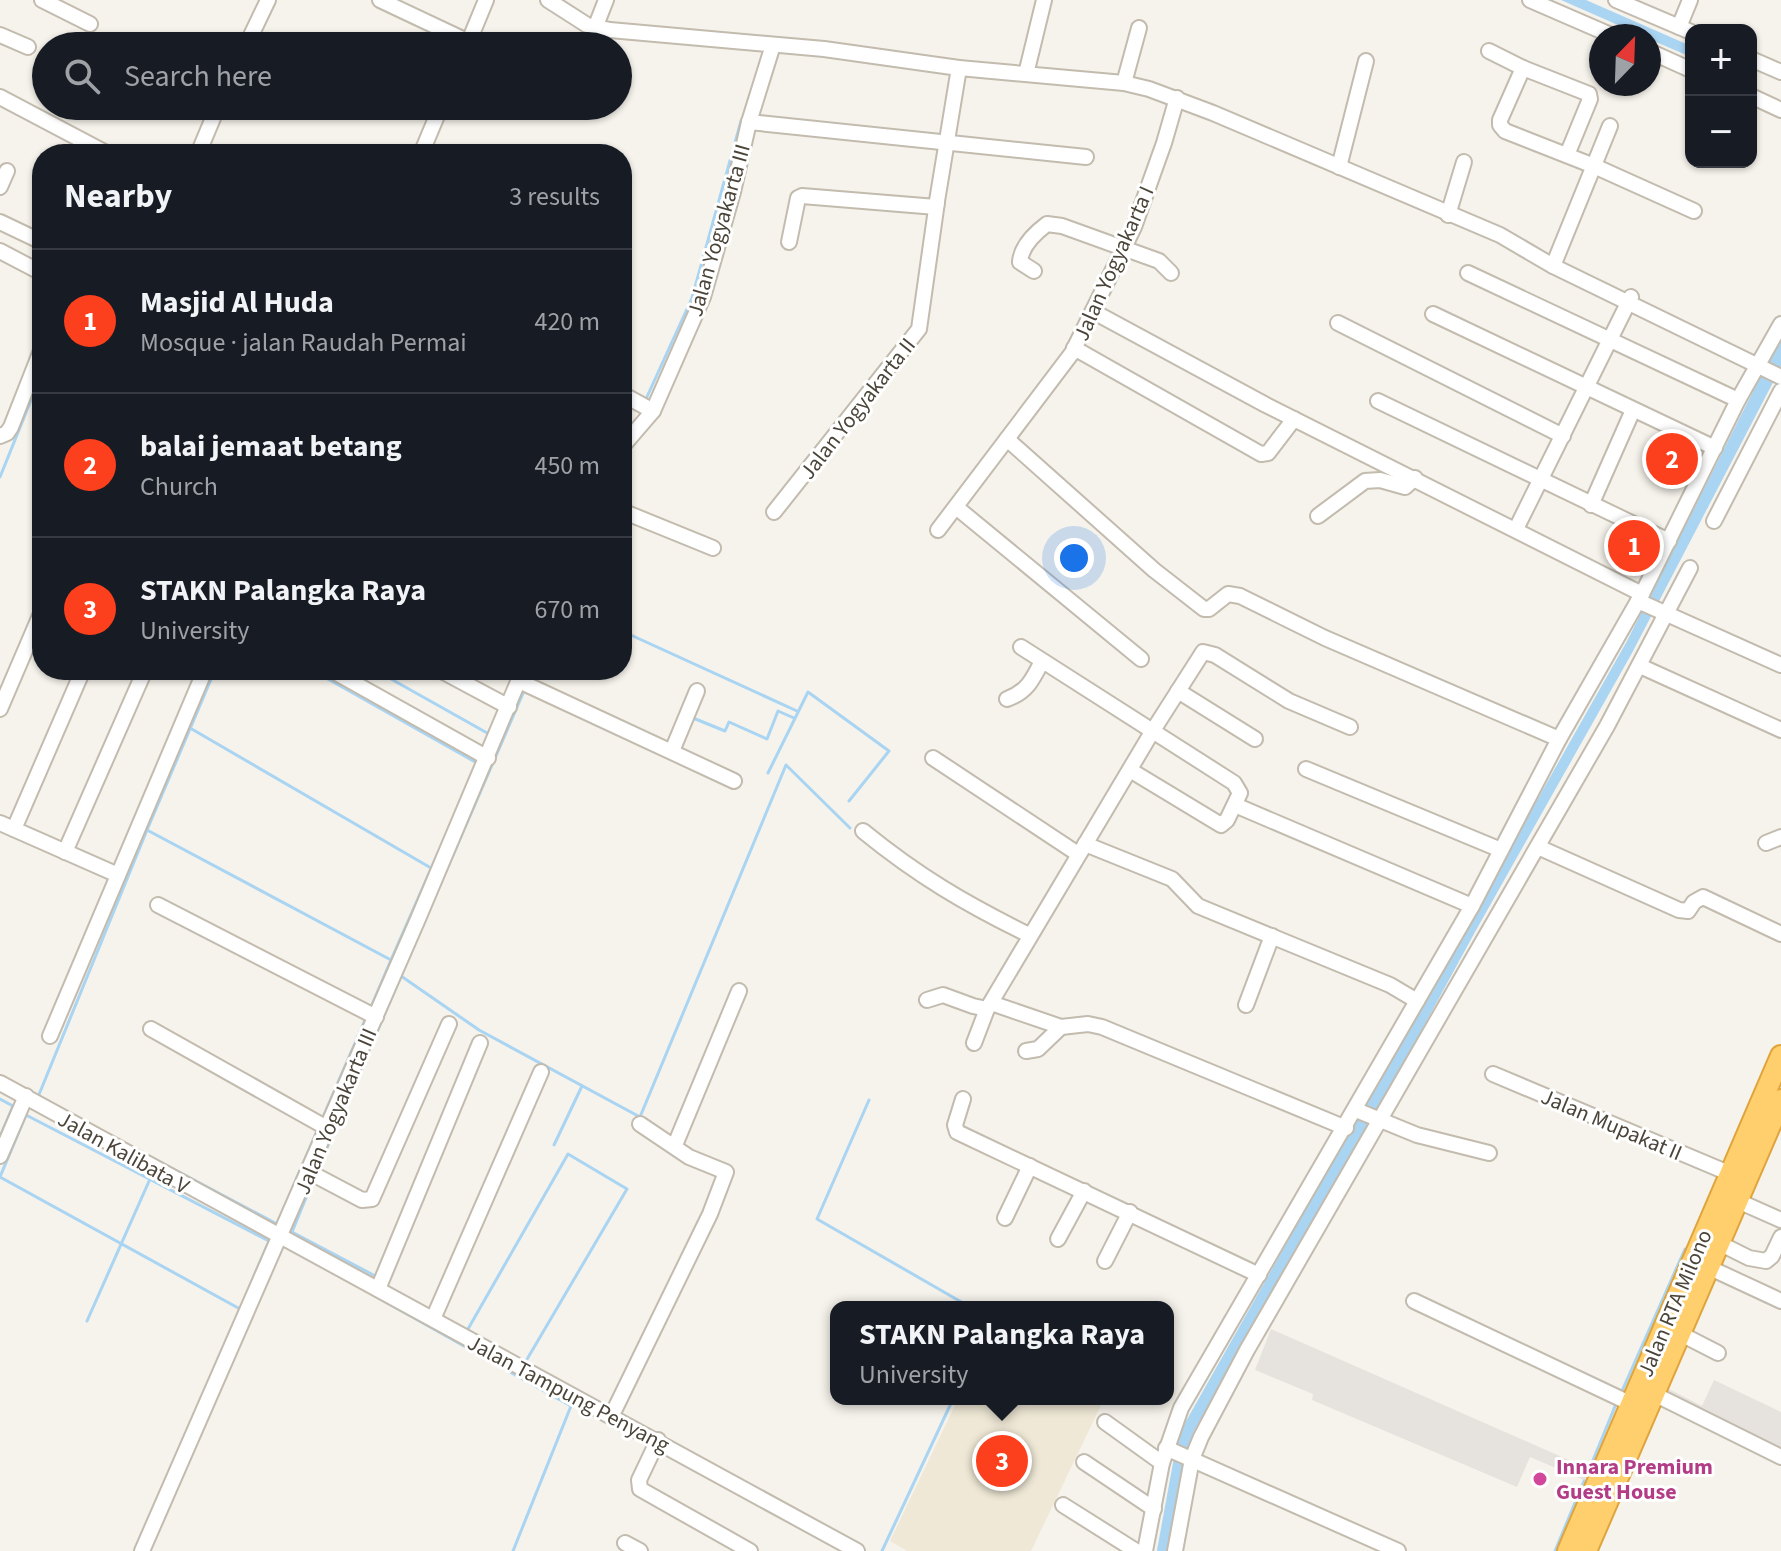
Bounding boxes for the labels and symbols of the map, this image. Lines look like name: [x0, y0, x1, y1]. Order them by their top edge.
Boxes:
north arrow: [1589, 24, 1661, 96]
street label: Jalan Yogyakarta III: [679, 140, 759, 320]
street label: Jalan Yogyakarta I: [1065, 181, 1162, 346]
street label: Jalan Yogyakarta II: [792, 331, 923, 486]
pin: 2: [1646, 429, 1698, 489]
pin: 1: [1608, 516, 1660, 576]
your location: [1054, 538, 1094, 578]
street label: Jalan Yogyakarta III: [286, 1023, 385, 1199]
street label: Jalan Mupakat II: [1536, 1081, 1687, 1169]
street label: Jalan Kalibata V: [52, 1103, 196, 1203]
street label: Jalan RTA Milono: [1629, 1225, 1720, 1382]
street label: Jalan Tampung Penyang: [462, 1327, 675, 1461]
pin: 3: [976, 1431, 1028, 1491]
place label: Innara Premium Guest House: [1556, 1451, 1713, 1508]
marker: Innara Premium Guest House: [1531, 1470, 1549, 1488]

